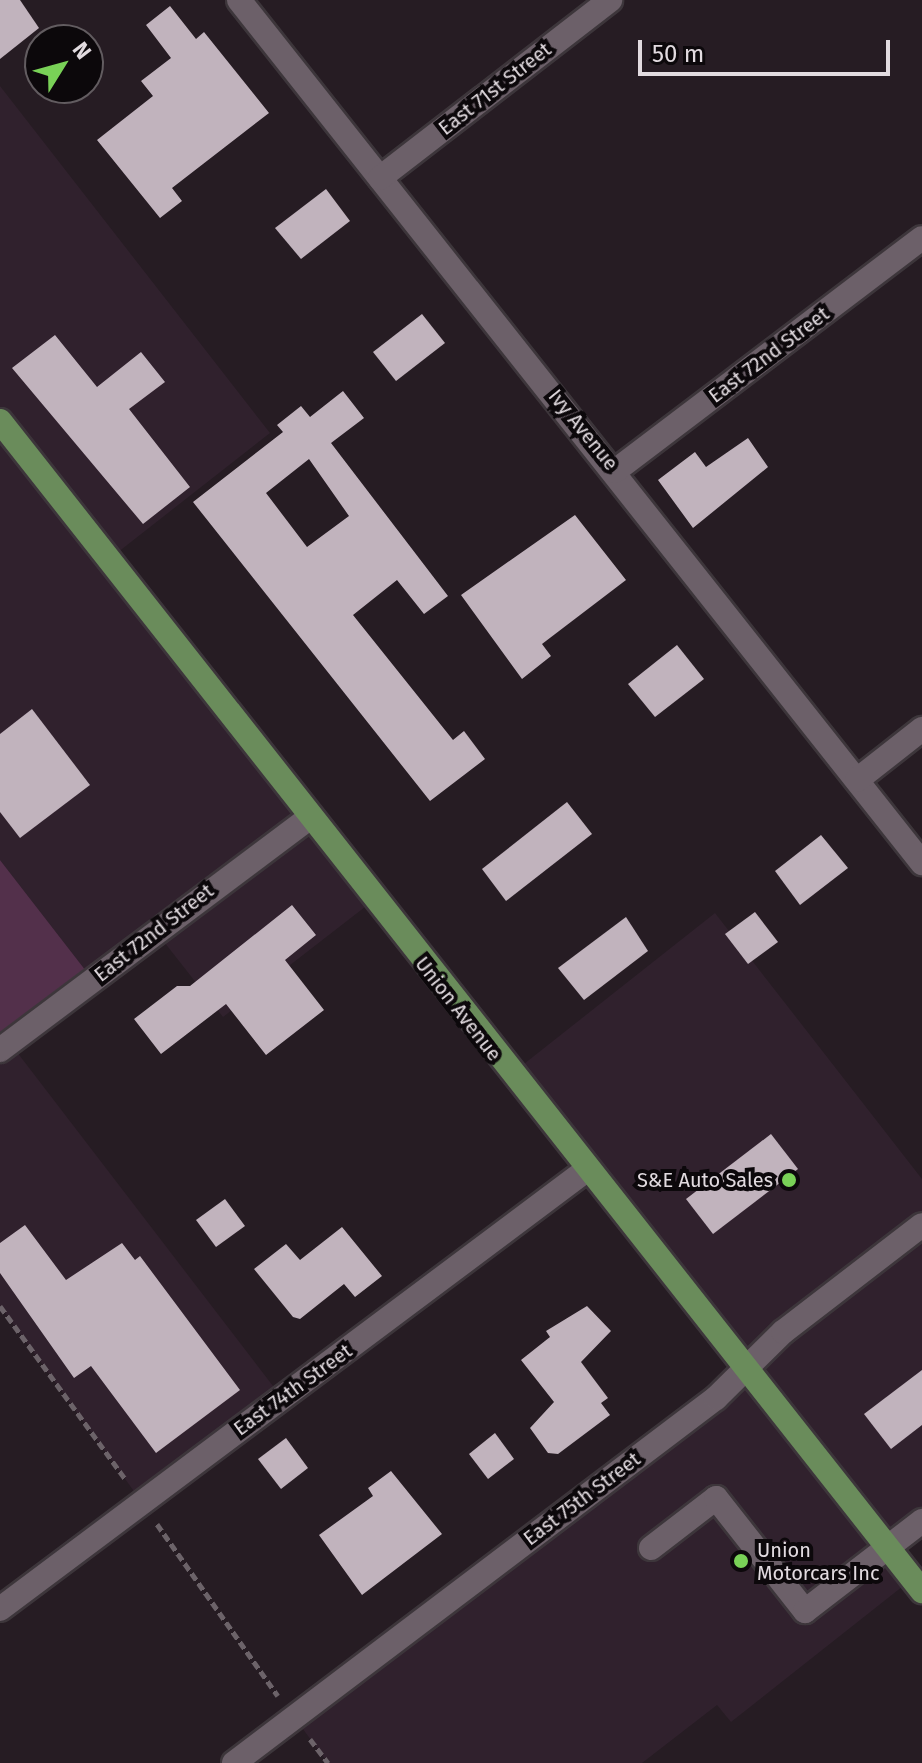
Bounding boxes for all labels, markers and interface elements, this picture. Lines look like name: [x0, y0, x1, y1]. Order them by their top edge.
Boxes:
north arrow: [24, 24, 104, 104]
scale bar: [642, 24, 894, 74]
text: N: [67, 37, 97, 64]
street label: East 71st Street: [434, 38, 556, 140]
text: 50 m: [652, 40, 704, 68]
street label: East 72nd Street: [704, 302, 834, 408]
street label: Ivy Avenue: [543, 385, 623, 475]
street label: East 72nd Street: [90, 879, 218, 987]
street label: Union Avenue: [410, 952, 506, 1066]
place label: S&E Auto Sales: [637, 1168, 773, 1192]
marker: S&E Auto Sales: [780, 1171, 798, 1189]
street label: East 74th Street: [229, 1339, 357, 1441]
street label: East 75th Street: [519, 1447, 645, 1551]
place label: Union Motorcars Inc: [757, 1538, 879, 1585]
marker: Union Motorcars Inc: [732, 1552, 750, 1570]

